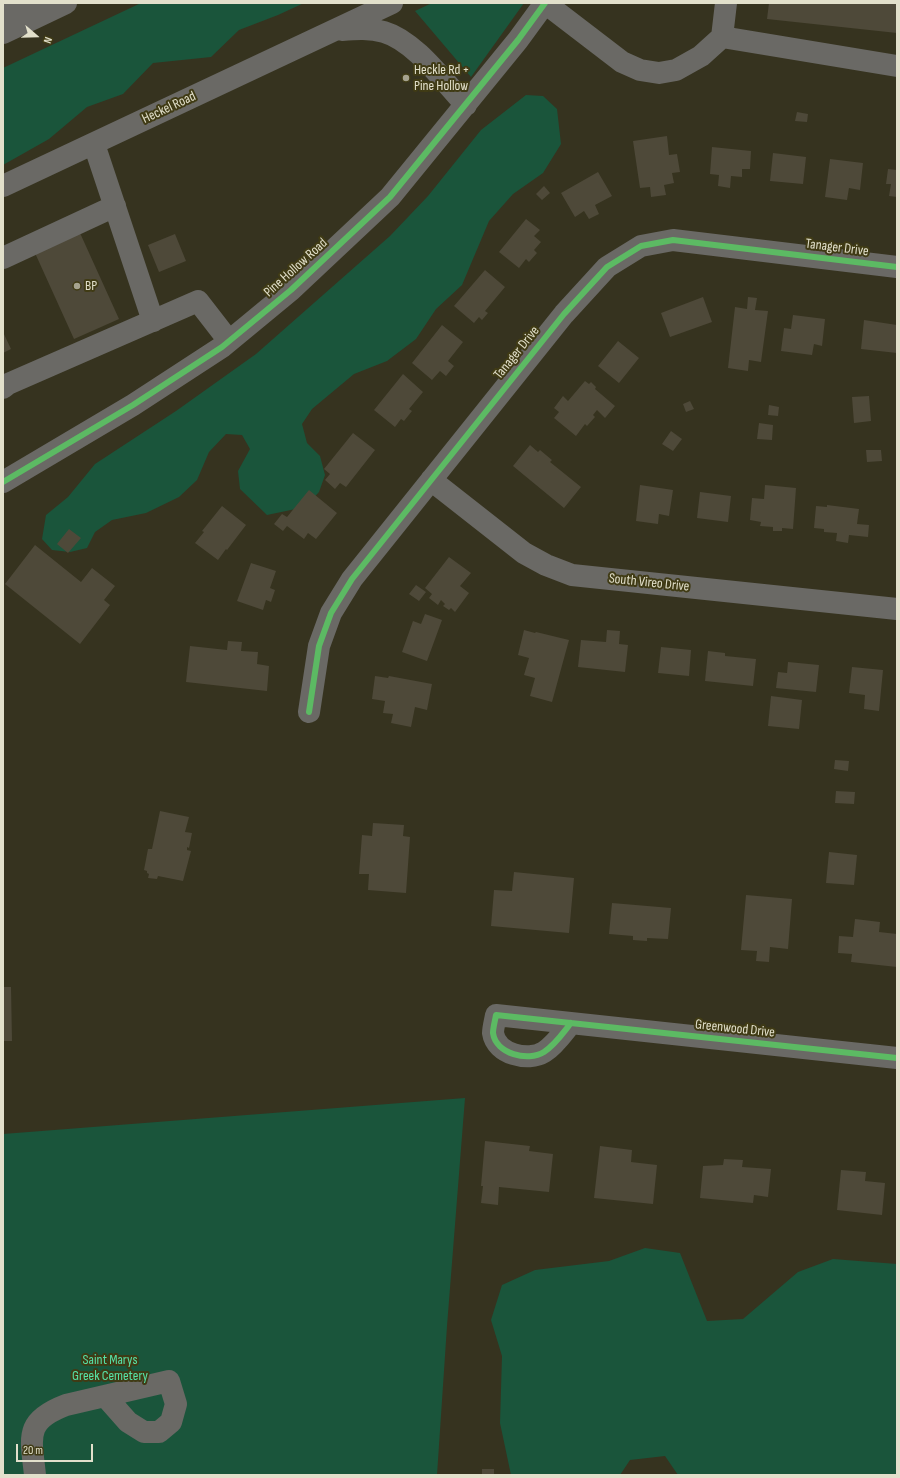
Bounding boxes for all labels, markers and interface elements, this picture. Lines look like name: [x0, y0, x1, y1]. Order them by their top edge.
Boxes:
north arrow: [16, 16, 56, 56]
text: N: [41, 35, 55, 45]
place label: Heckle Rd + Pine Hollow: [414, 62, 469, 94]
marker: Heckle Rd + Pine Hollow: [401, 73, 411, 83]
street label: Heckel Road: [140, 88, 198, 128]
street label: Pine Hollow Road: [261, 235, 331, 301]
street label: Tanager Drive: [805, 236, 869, 260]
place label: BP: [85, 278, 97, 294]
marker: BP: [72, 281, 82, 291]
street label: Tanager Drive: [491, 323, 543, 383]
street label: South Vireo Drive: [608, 570, 690, 596]
street label: Greenwood Drive: [694, 1016, 776, 1042]
park label: Saint Marys Greek Cemetery: [72, 1352, 148, 1384]
scale bar: [18, 1436, 95, 1462]
text: 20 m: [23, 1443, 43, 1458]

